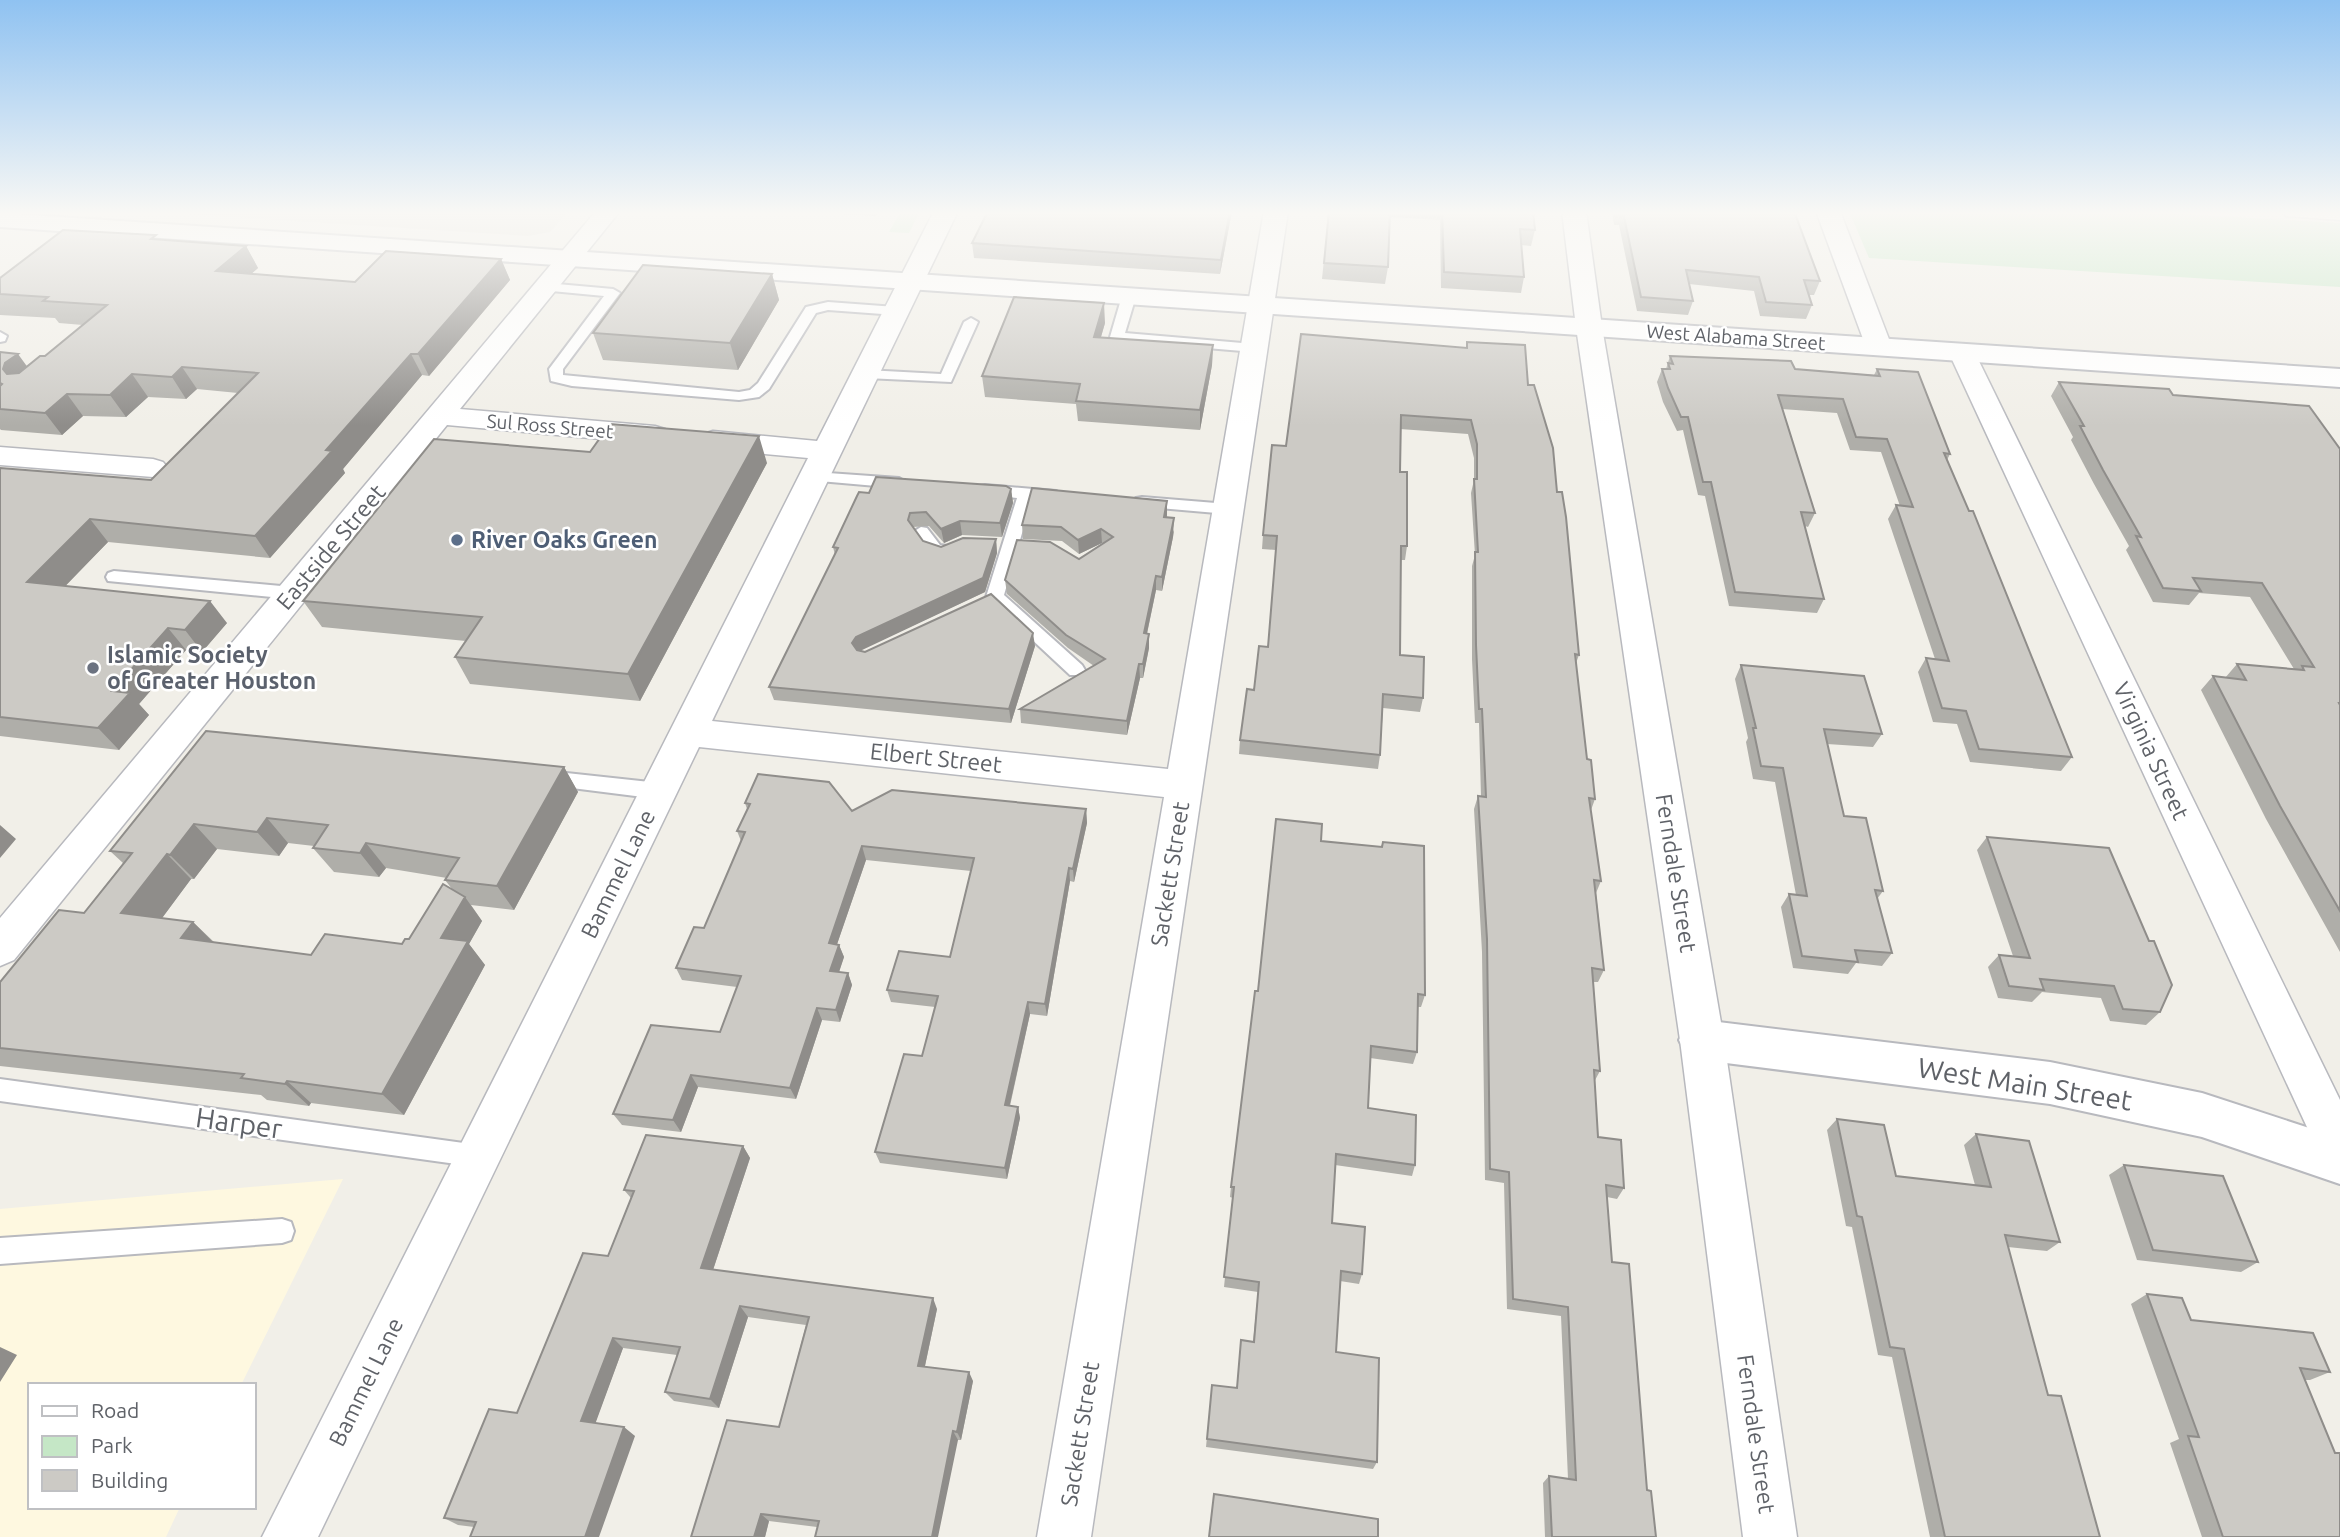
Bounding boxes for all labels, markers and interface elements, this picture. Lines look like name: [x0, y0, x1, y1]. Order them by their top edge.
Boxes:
street label: West Alabama Street: [1646, 320, 1827, 354]
street label: Sul Ross Street: [486, 410, 615, 443]
street label: Eastside Street: [271, 479, 390, 614]
place label: River Oaks Green: [471, 527, 657, 552]
marker: River Oaks Green: [449, 532, 465, 548]
place label: Islamic Society of Greater Houston: [107, 642, 316, 693]
marker: Islamic Society of Greater Houston: [85, 660, 101, 676]
street label: Virginia Street: [2109, 678, 2194, 823]
street label: Elbert Street: [869, 738, 1003, 777]
street label: Ferndale Street: [1652, 792, 1701, 954]
street label: Sackett Street: [1146, 800, 1193, 948]
street label: Bammel Lane: [576, 806, 659, 942]
street label: West Main Street: [1916, 1051, 2134, 1116]
street label: Harper: [194, 1101, 285, 1144]
street label: Bammel Lane: [324, 1314, 407, 1450]
street label: Ferndale Street: [1733, 1353, 1780, 1515]
street label: Sackett Street: [1056, 1360, 1103, 1508]
legend: [28, 1383, 256, 1509]
text: Road: [91, 1398, 139, 1422]
text: Park: [91, 1433, 133, 1457]
text: Building: [91, 1468, 168, 1492]

